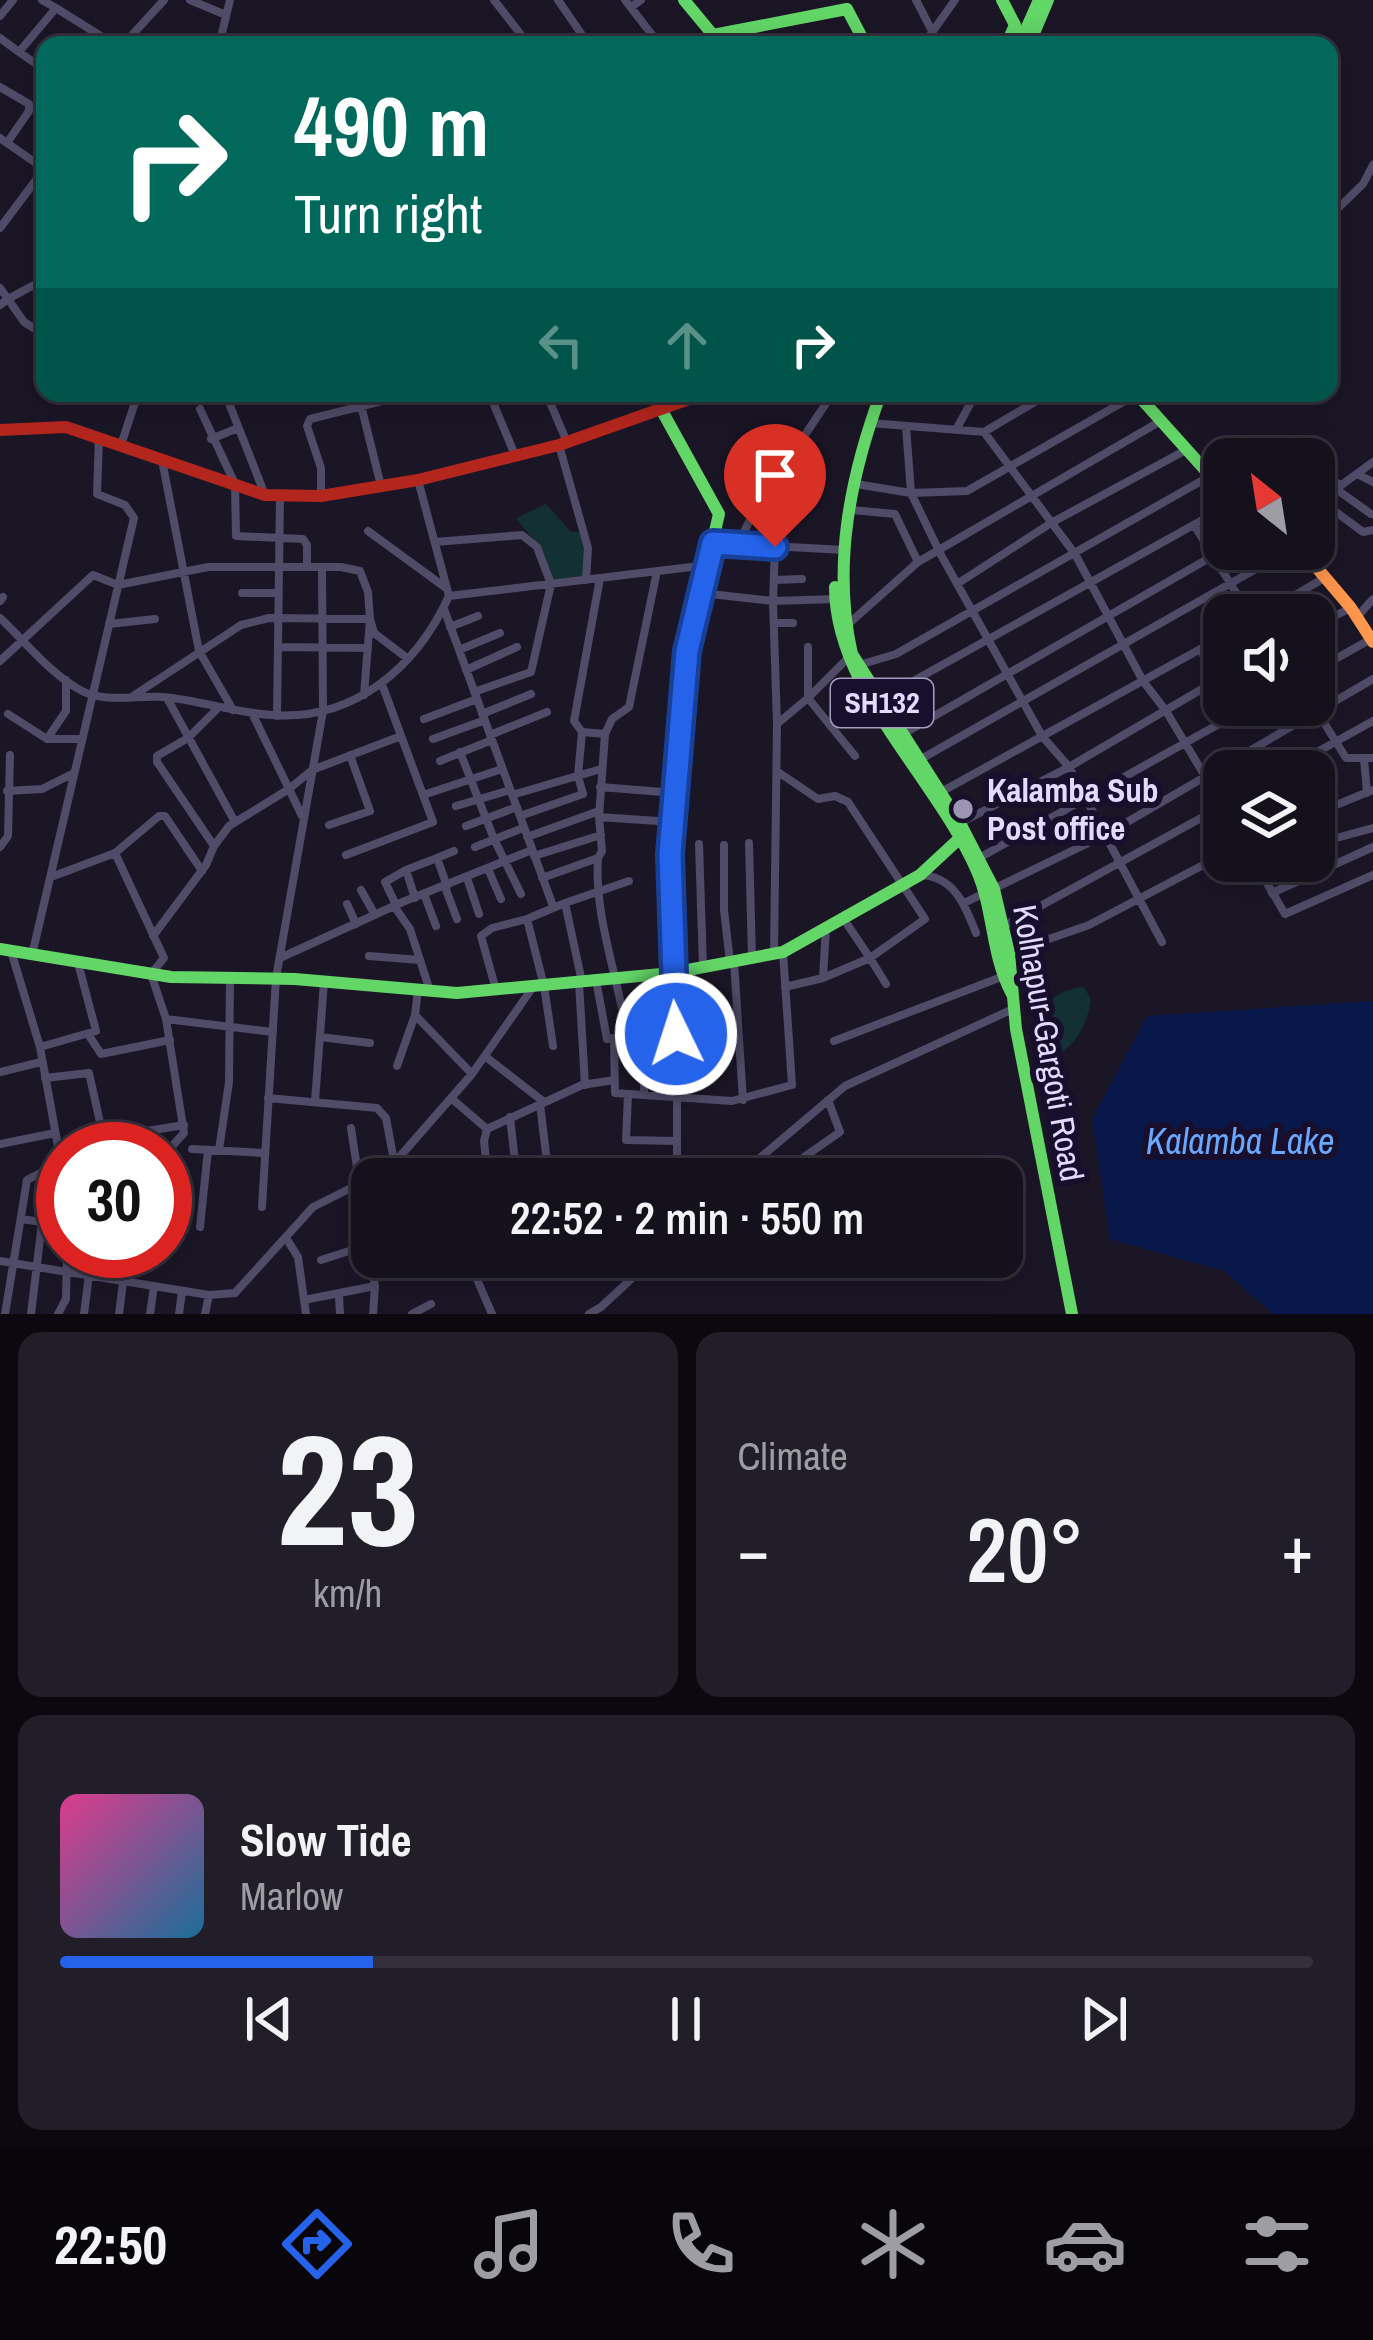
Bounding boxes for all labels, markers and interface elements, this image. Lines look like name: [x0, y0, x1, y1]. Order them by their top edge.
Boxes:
text: 490 m: [294, 69, 489, 182]
icon: right: [96, 84, 252, 240]
text: Turn right: [294, 177, 482, 250]
icon: left: [528, 312, 594, 378]
icon: ahead: [654, 312, 720, 378]
icon: right: [780, 312, 846, 378]
pin: [724, 424, 826, 547]
north arrow: [1203, 438, 1335, 570]
map controls: [1203, 438, 1335, 882]
icon: arrive: [742, 442, 808, 508]
button: sound: [1203, 594, 1335, 726]
road number: SH132: [831, 679, 933, 727]
button: layers: [1203, 750, 1335, 882]
place label: Kalamba Sub Post office: [987, 768, 1158, 850]
marker: Kalamba Sub Post office: [950, 796, 976, 822]
street label: Kolhapur-Gargoti Road: [1003, 901, 1095, 1185]
position arrow: [613, 971, 739, 1097]
water label: Kalamba Lake: [1146, 1117, 1334, 1165]
speed limit sign: 30: [36, 1122, 192, 1278]
text: 22:52 · 2 min · 550 m: [510, 1187, 864, 1248]
text: 23: [277, 1384, 419, 1594]
text: Climate: [738, 1430, 848, 1482]
text: 20°: [966, 1489, 1084, 1610]
text: −: [738, 1505, 769, 1594]
text: +: [1281, 1505, 1313, 1594]
text: km/h: [313, 1567, 382, 1619]
text: Slow Tide: [240, 1809, 412, 1870]
text: Marlow: [240, 1870, 343, 1922]
icon: previous: [236, 1986, 302, 2052]
icon: pause: [653, 1986, 719, 2052]
icon: next: [1071, 1986, 1137, 2052]
icon: directions: [275, 2202, 359, 2286]
icon: music: [467, 2202, 551, 2286]
icon: phone: [659, 2202, 743, 2286]
icon: climate: [851, 2202, 935, 2286]
icon: car: [1043, 2202, 1127, 2286]
icon: filters: [1235, 2202, 1319, 2286]
text: 22:50: [54, 2208, 167, 2281]

